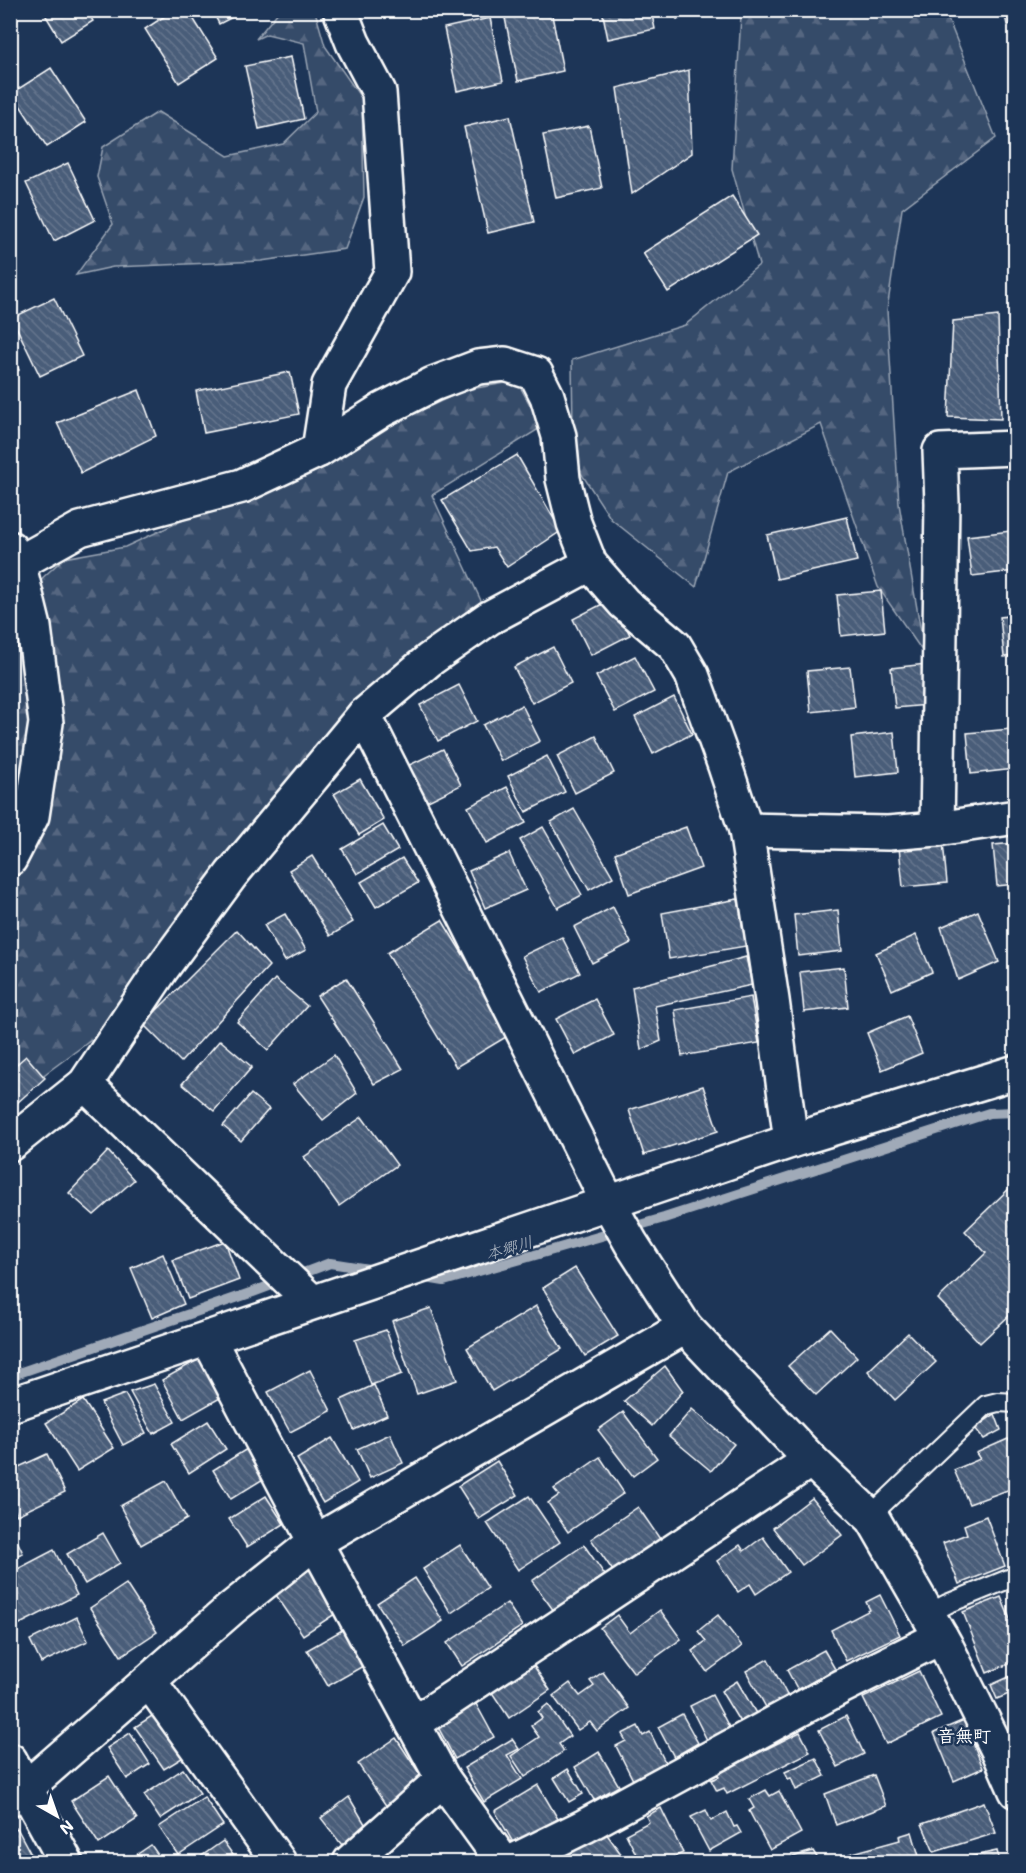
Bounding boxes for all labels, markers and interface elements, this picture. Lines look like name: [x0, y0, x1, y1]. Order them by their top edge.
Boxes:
water label: 本郷川: [483, 1230, 535, 1264]
district label: 音無町: [937, 1723, 991, 1747]
north arrow: [27, 1786, 87, 1846]
text: N: [56, 1816, 78, 1840]

